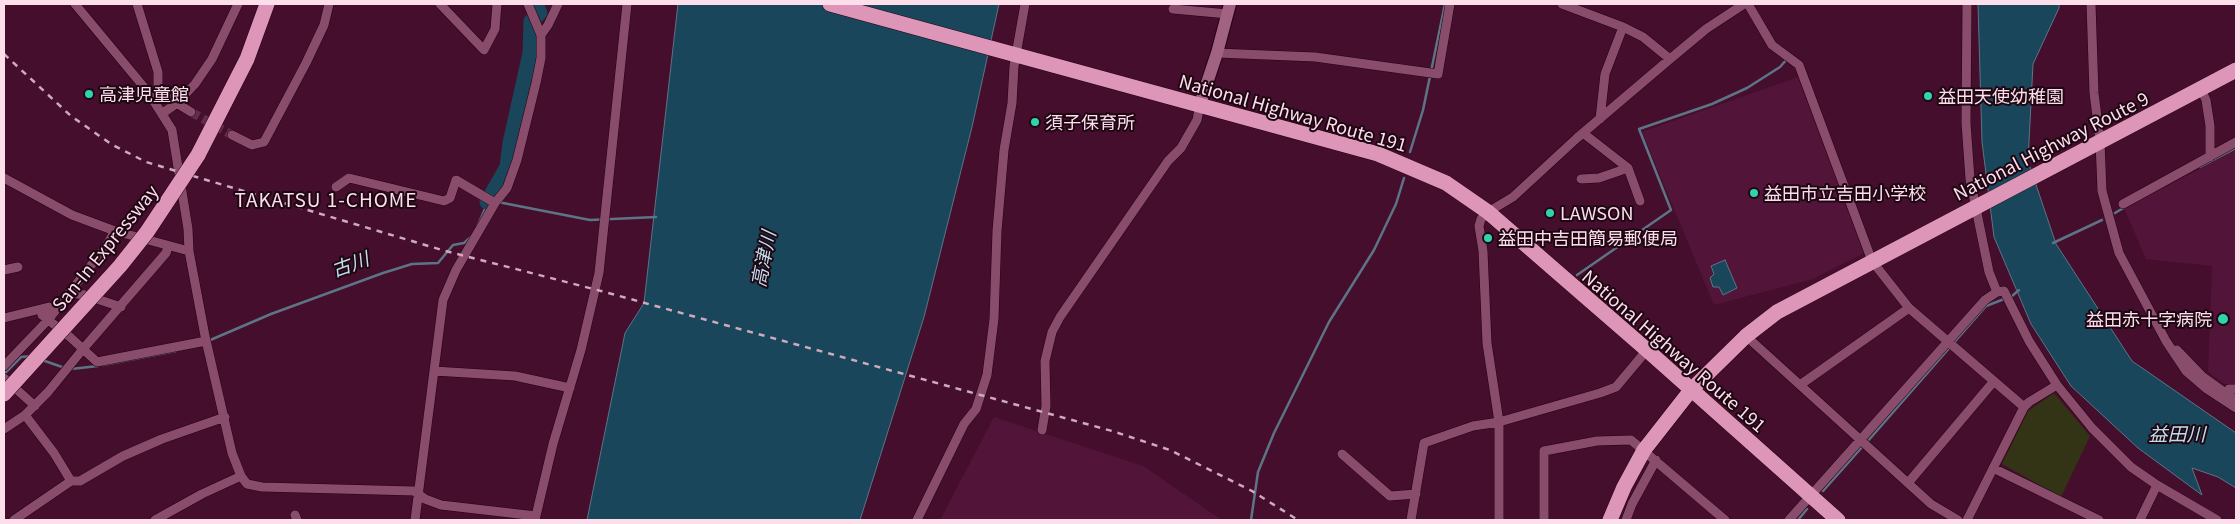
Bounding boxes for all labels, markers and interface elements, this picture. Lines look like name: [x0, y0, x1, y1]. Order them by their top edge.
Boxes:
street label: National Highway Route 191: [1177, 70, 1409, 156]
place label: 高津児童館: [99, 83, 189, 105]
place label: 益田天使幼稚園: [1938, 85, 2064, 107]
street label: National Highway Route 9: [1950, 87, 2152, 205]
marker: 高津児童館: [83, 88, 95, 100]
marker: 益田天使幼稚園: [1922, 90, 1934, 102]
place label: 須子保育所: [1045, 111, 1135, 133]
marker: 須子保育所: [1029, 116, 1041, 128]
street label: San-In Expressway: [48, 181, 162, 315]
place label: 益田市立吉田小学校: [1764, 182, 1926, 204]
marker: 益田市立吉田小学校: [1748, 187, 1760, 199]
district label: TAKATSU 1-CHOME: [233, 189, 419, 211]
place label: LAWSON: [1560, 202, 1633, 224]
marker: LAWSON: [1544, 207, 1556, 219]
place label: 益田中吉田簡易郵便局: [1498, 227, 1678, 249]
water label: 高津川: [746, 229, 780, 289]
marker: 益田中吉田簡易郵便局: [1482, 232, 1494, 244]
water label: 古川: [328, 247, 372, 281]
street label: National Highway Route 191: [1578, 265, 1770, 437]
place label: 益田赤十字病院: [2086, 308, 2212, 330]
marker: 益田赤十字病院: [2216, 312, 2230, 326]
water label: 益田川: [2149, 423, 2205, 445]

